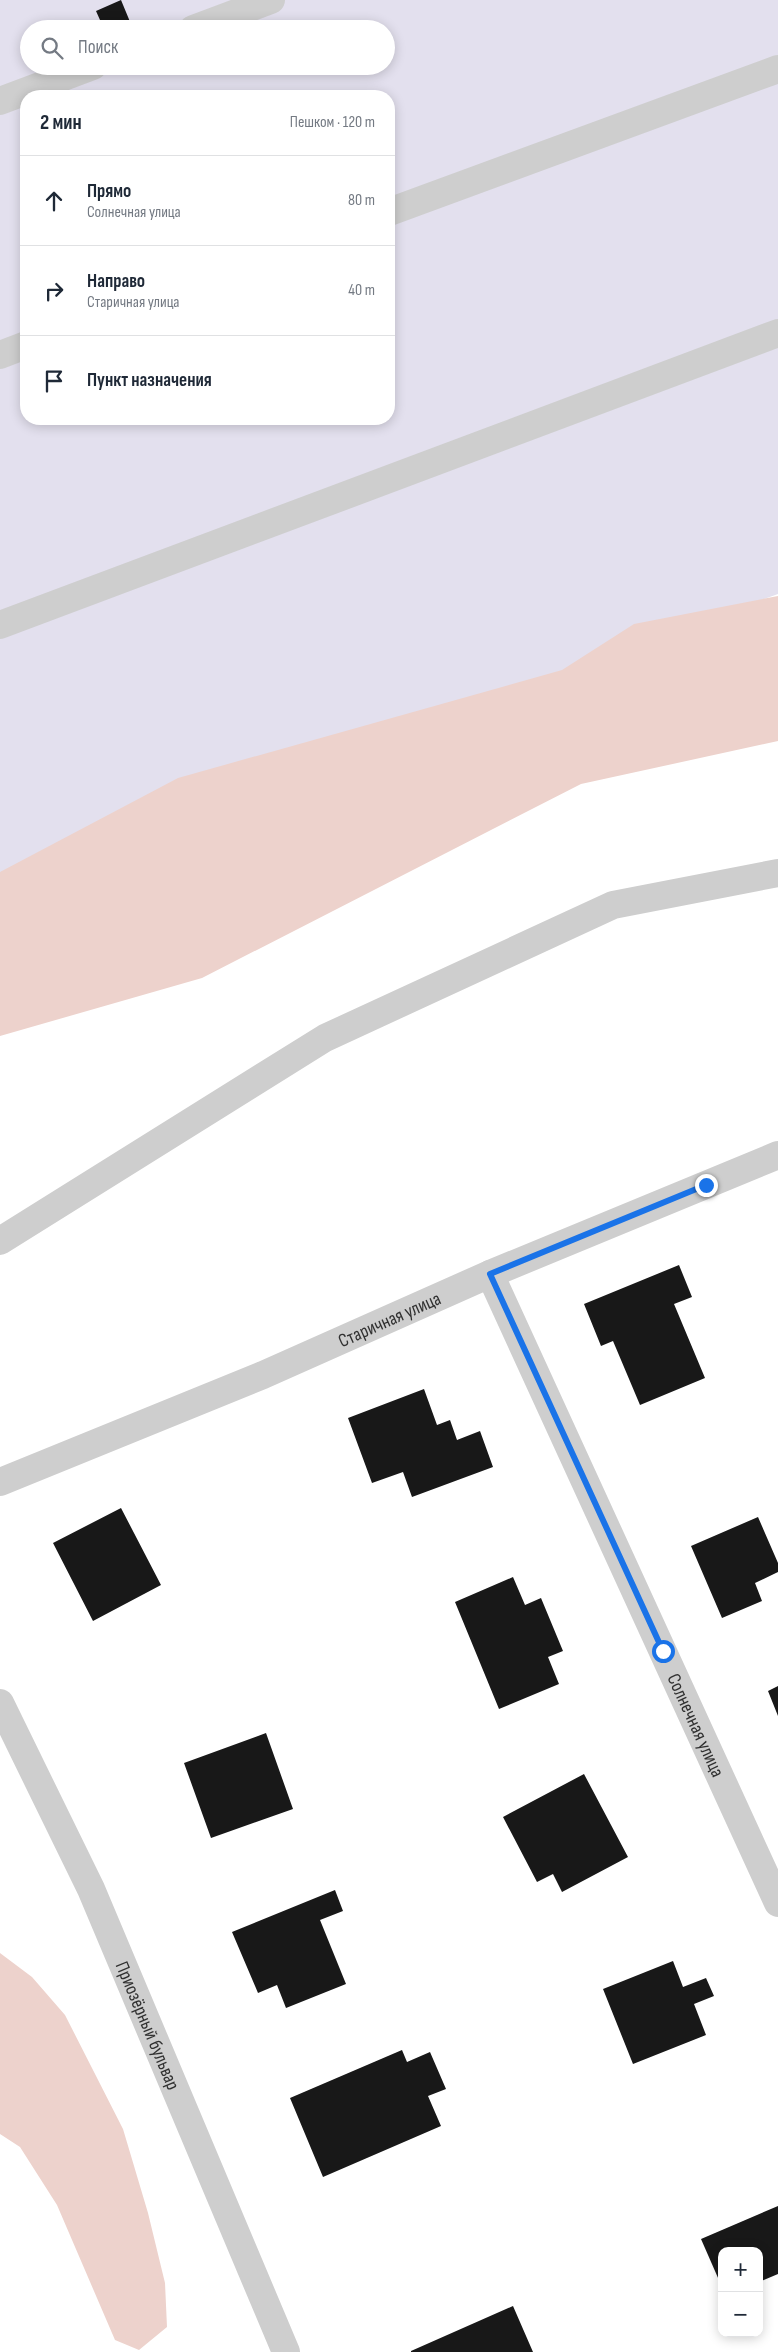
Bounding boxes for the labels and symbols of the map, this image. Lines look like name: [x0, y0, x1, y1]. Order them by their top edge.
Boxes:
route end: [695, 1174, 718, 1197]
street label: Старичная улица: [335, 1287, 445, 1353]
route start: [652, 1640, 675, 1663]
street label: Солнечная улица: [661, 1670, 729, 1781]
street label: Приозёрный бульвар: [110, 1958, 184, 2094]

